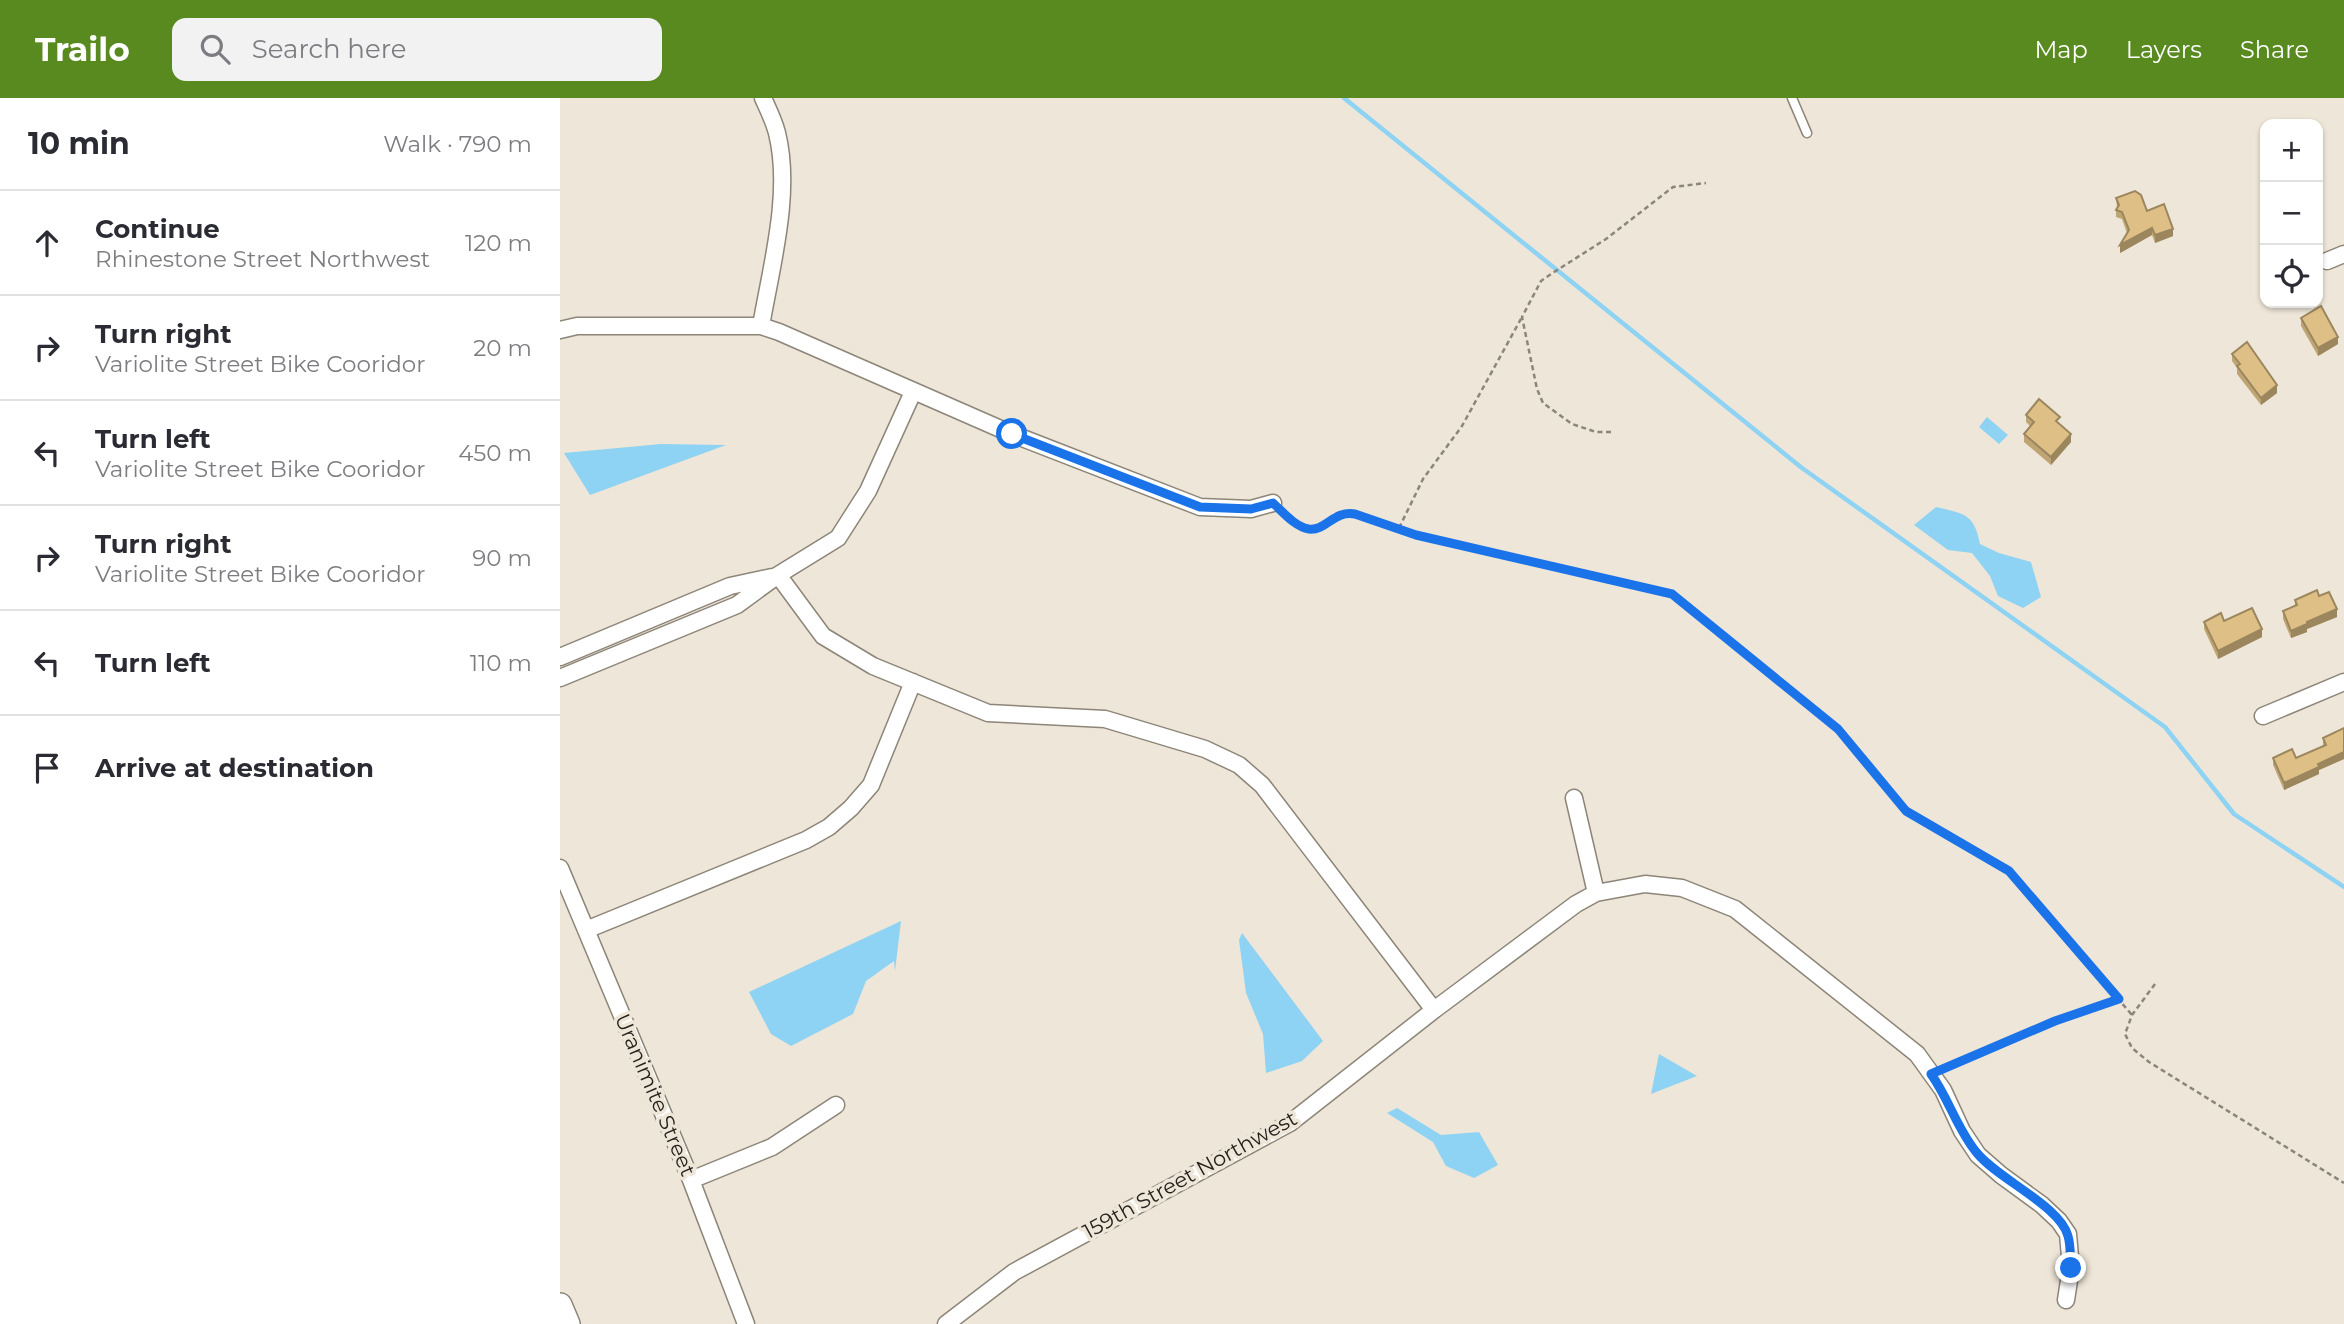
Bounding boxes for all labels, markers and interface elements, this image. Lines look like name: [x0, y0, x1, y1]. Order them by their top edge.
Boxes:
search box: [172, 18, 662, 81]
text: Trailo: [35, 29, 130, 69]
icon: search: [196, 30, 234, 68]
text: Search here: [252, 33, 406, 65]
text: Map: [2034, 35, 2088, 64]
text: Layers: [2126, 35, 2202, 64]
text: Share: [2240, 35, 2309, 64]
map controls: [2260, 119, 2323, 308]
button: +: [2260, 119, 2323, 182]
text: 10 min: [28, 125, 130, 162]
text: Walk · 790 m: [383, 130, 532, 158]
button: −: [2260, 182, 2323, 245]
text: Continue: [95, 213, 220, 245]
icon: ahead: [28, 224, 66, 262]
text: 120 m: [465, 229, 532, 257]
text: Rhinestone Street Northwest: [95, 245, 430, 273]
button: locate: [2260, 245, 2323, 308]
text: Turn right: [95, 318, 231, 350]
icon: right: [28, 329, 66, 367]
text: 20 m: [473, 334, 532, 362]
text: Variolite Street Bike Cooridor: [95, 350, 425, 378]
route start: [996, 418, 1027, 449]
text: Turn left: [95, 423, 211, 455]
icon: left: [28, 434, 66, 472]
text: 450 m: [458, 439, 532, 467]
text: Variolite Street Bike Cooridor: [95, 455, 425, 483]
text: Turn right: [95, 528, 231, 560]
icon: right: [28, 539, 66, 577]
text: 90 m: [472, 544, 532, 572]
text: Variolite Street Bike Cooridor: [95, 560, 425, 588]
icon: left: [28, 644, 66, 682]
text: Turn left: [95, 647, 211, 679]
text: 110 m: [470, 649, 532, 677]
icon: arrive: [28, 749, 66, 787]
text: Arrive at destination: [95, 752, 374, 784]
street label: Uranimite Street: [610, 1010, 701, 1180]
street label: 159th Street Northwest: [1078, 1105, 1301, 1244]
route end: [2055, 1252, 2086, 1283]

